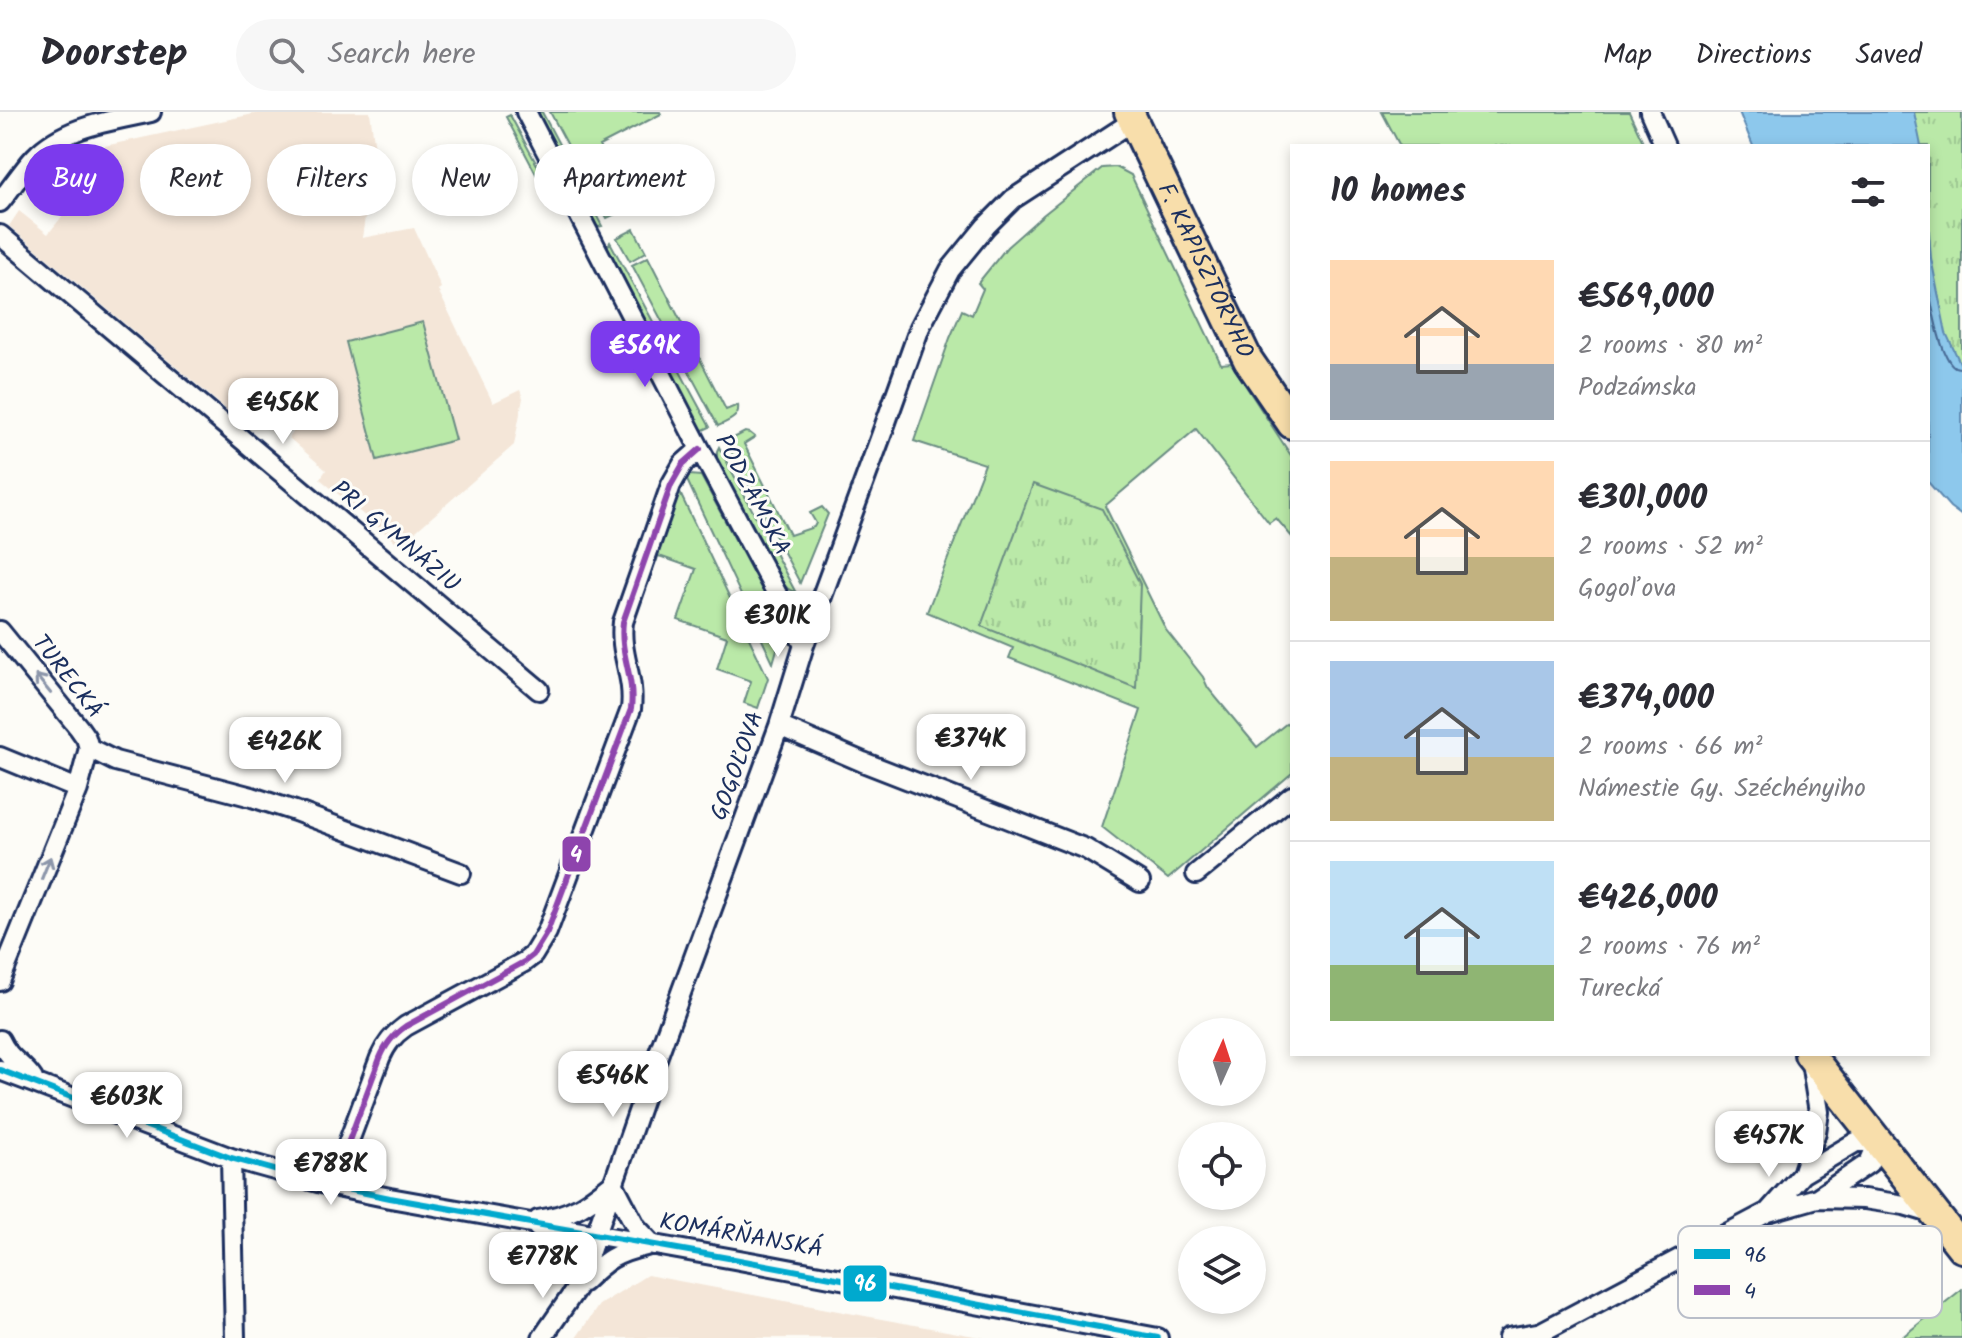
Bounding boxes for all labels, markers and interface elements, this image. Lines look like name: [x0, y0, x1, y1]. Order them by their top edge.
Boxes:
search box: [236, 19, 796, 91]
text: Doorstep: [40, 25, 188, 85]
text: Search here: [328, 31, 476, 79]
icon: search: [264, 33, 308, 77]
text: Map: [1603, 33, 1652, 78]
text: Directions: [1696, 33, 1812, 78]
text: Saved: [1856, 33, 1922, 78]
chip: Buy: [24, 144, 124, 216]
chip: Rent: [140, 144, 251, 216]
chip: Filters: [267, 144, 396, 216]
chip: New: [412, 144, 518, 216]
chip: Apartment: [534, 144, 715, 216]
text: 10 homes: [1330, 165, 1466, 219]
icon: filters: [1846, 170, 1890, 214]
street label: F. KAPISZTÓRYHO: [1146, 176, 1264, 365]
text: €569,000: [1578, 271, 1714, 325]
icon: home: [1394, 292, 1490, 388]
pin: €569K: [589, 321, 701, 389]
text: 2 rooms · 80 m²: [1578, 325, 1762, 367]
text: €569K: [609, 326, 681, 368]
text: Podzámska: [1578, 367, 1697, 409]
pin: €456K: [227, 378, 339, 446]
text: €456K: [246, 383, 320, 425]
street label: PODZÁMSKA: [704, 427, 800, 563]
street label: PRI GYMNÁZIU: [322, 471, 468, 603]
text: €301,000: [1578, 472, 1707, 526]
icon: home: [1394, 493, 1490, 589]
text: 2 rooms · 52 m²: [1578, 526, 1763, 568]
text: Gogoľova: [1578, 568, 1676, 610]
pin: €301K: [722, 591, 834, 659]
text: €301K: [744, 596, 812, 638]
street label: TURECKÁ: [21, 626, 113, 728]
text: €374,000: [1578, 672, 1714, 726]
one-way arrow: [34, 674, 52, 695]
icon: home: [1394, 693, 1490, 789]
street label: GOGOĽOVA: [700, 706, 776, 826]
pin: €374K: [915, 714, 1027, 782]
pin: €426K: [229, 717, 341, 785]
text: €374K: [935, 719, 1007, 761]
text: €426K: [247, 722, 323, 764]
text: 2 rooms · 66 m²: [1578, 726, 1763, 768]
text: Námestie Gy. Széchényiho: [1578, 768, 1866, 810]
line badge: 4: [561, 835, 592, 873]
text: 4: [570, 839, 582, 874]
one-way arrow: [40, 856, 54, 881]
text: €426,000: [1578, 872, 1718, 926]
icon: home: [1394, 893, 1490, 989]
text: 2 rooms · 76 m²: [1578, 926, 1760, 968]
text: Turecká: [1578, 968, 1661, 1010]
north arrow: [1178, 1018, 1266, 1106]
map controls: [1178, 1018, 1266, 1314]
pin: €546K: [557, 1051, 669, 1119]
text: €546K: [576, 1056, 650, 1098]
pin: €603K: [71, 1072, 183, 1140]
text: €603K: [90, 1077, 164, 1119]
pin: €457K: [1713, 1111, 1825, 1179]
text: €457K: [1733, 1116, 1805, 1158]
button: locate: [1178, 1122, 1266, 1210]
pin: €788K: [275, 1139, 387, 1207]
text: €788K: [293, 1144, 369, 1186]
street label: KOMÁRŇANSKÁ: [656, 1202, 826, 1270]
button: layers: [1178, 1226, 1266, 1314]
legend: [1678, 1226, 1942, 1318]
pin: €778K: [487, 1232, 599, 1300]
text: €778K: [507, 1237, 579, 1279]
text: 96: [1744, 1239, 1767, 1274]
line badge: 96: [842, 1264, 888, 1303]
text: 96: [853, 1268, 877, 1303]
text: 4: [1744, 1275, 1756, 1310]

